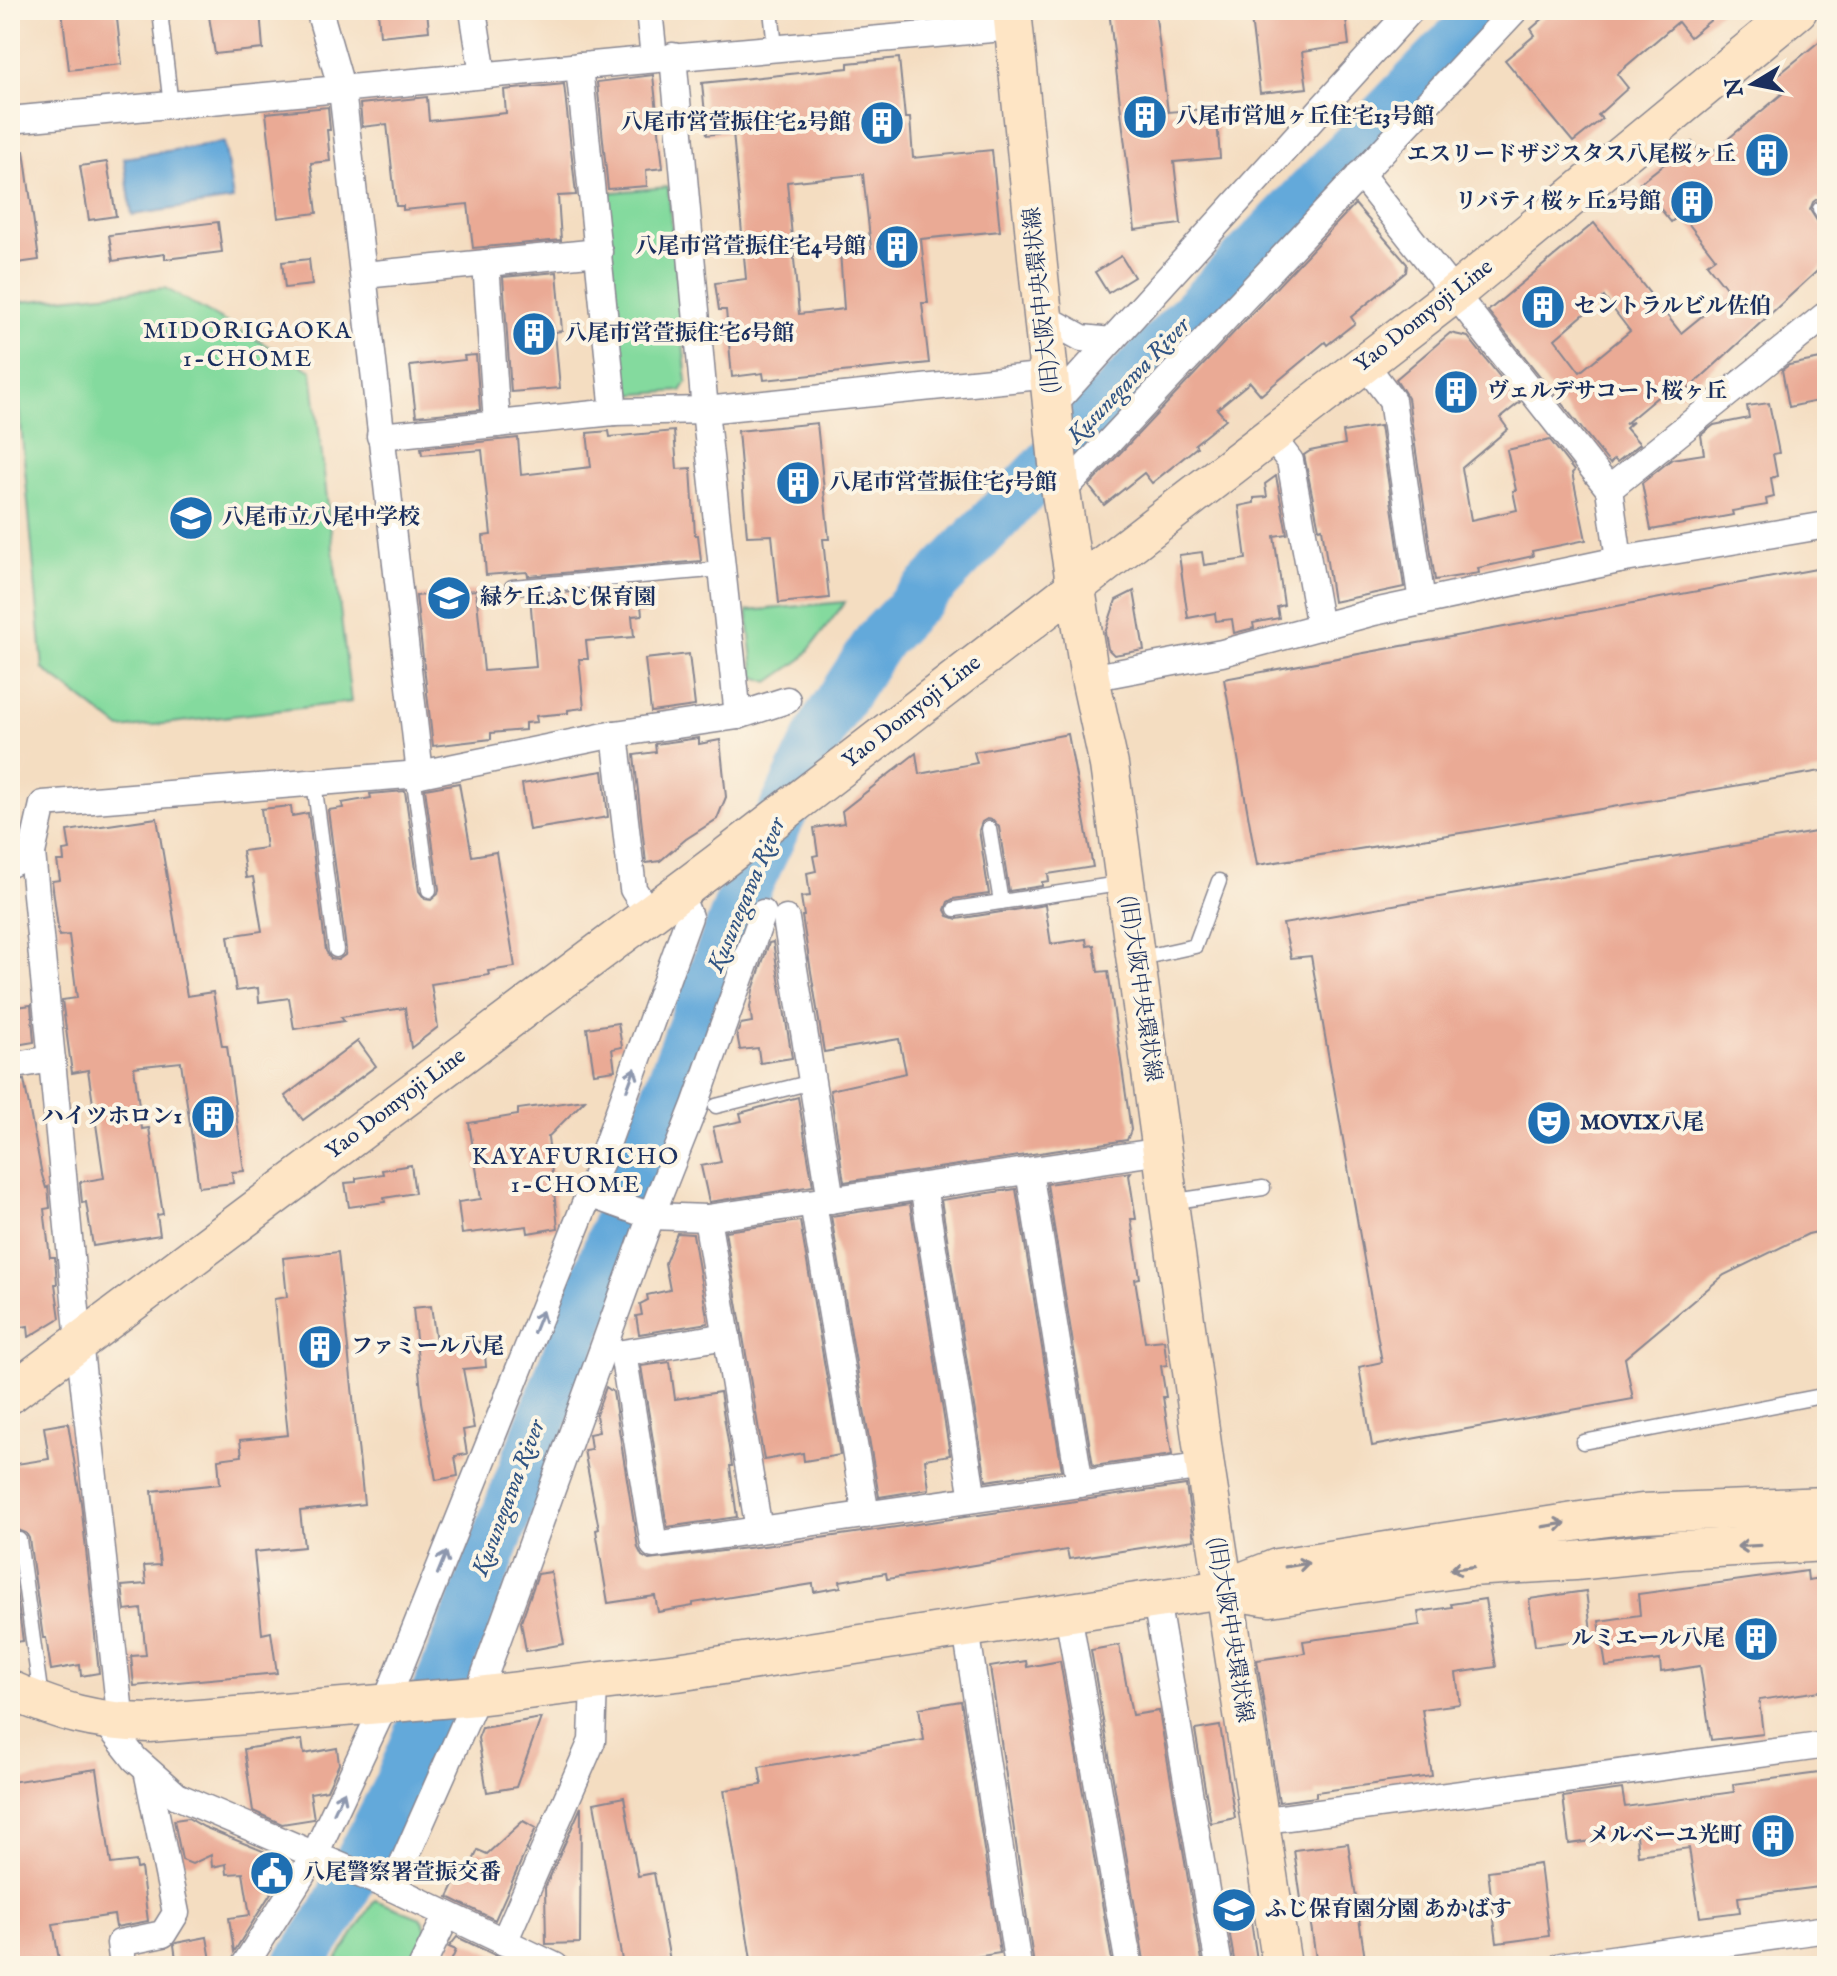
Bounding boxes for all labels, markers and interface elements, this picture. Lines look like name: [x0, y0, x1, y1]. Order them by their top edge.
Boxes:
north arrow: [1713, 44, 1793, 124]
text: N: [1720, 75, 1751, 100]
building icon: 八尾市営旭ヶ丘住宅13号館: [1121, 93, 1169, 141]
building icon: 八尾市営萱振住宅2号館: [858, 99, 906, 147]
place label: 八尾市営旭ヶ丘住宅13号館: [1176, 103, 1434, 131]
place label: 八尾市営萱振住宅2号館: [621, 109, 851, 137]
building icon: エスリードザジスタス八尾桜ヶ丘: [1743, 131, 1791, 179]
place label: エスリードザジスタス八尾桜ヶ丘: [1407, 141, 1736, 169]
building icon: リバティ桜ヶ丘2号館: [1668, 178, 1716, 226]
place label: リバティ桜ヶ丘2号館: [1455, 188, 1661, 216]
street label: (旧)大阪中央環状線: [1018, 205, 1066, 395]
building icon: 八尾市営萱振住宅4号館: [873, 223, 921, 271]
place label: 八尾市営萱振住宅4号館: [635, 233, 866, 261]
street label: Yao Domyoji Line: [1349, 253, 1499, 379]
building icon: セントラルビル佐伯: [1519, 283, 1567, 331]
place label: セントラルビル佐伯: [1574, 293, 1771, 321]
building icon: 八尾市営萱振住宅6号館: [510, 310, 558, 358]
water label: Kusunegawa River: [1060, 310, 1199, 452]
district label: MIDORIGAOKA 1-CHOME: [143, 316, 353, 375]
place label: 八尾市営萱振住宅6号館: [565, 320, 794, 348]
building icon: ヴェルデサコート桜ヶ丘: [1432, 368, 1480, 416]
place label: ヴェルデサコート桜ヶ丘: [1487, 378, 1727, 406]
building icon: 八尾市営萱振住宅5号館: [774, 459, 822, 507]
place label: 八尾市営萱振住宅5号館: [829, 469, 1057, 497]
school or university icon: 八尾市立八尾中学校: [167, 494, 215, 542]
place label: 八尾市立八尾中学校: [222, 504, 420, 532]
school or university icon: 緑ケ丘ふじ保育園: [425, 574, 473, 622]
place label: 緑ケ丘ふじ保育園: [480, 584, 656, 612]
street label: Yao Domyoji Line: [837, 649, 987, 775]
water label: Kusunegawa River: [700, 811, 794, 978]
street label: (旧)大阪中央環状線: [1113, 894, 1167, 1084]
street label: Yao Domyoji Line: [320, 1042, 472, 1166]
one-way arrow: [624, 1067, 639, 1092]
building icon: ハイツホロン1: [189, 1093, 237, 1141]
theatre icon: MOVIX八尾: [1525, 1099, 1573, 1147]
place label: ハイツホロン1: [42, 1103, 182, 1131]
place label: MOVIX八尾: [1580, 1109, 1704, 1137]
district label: KAYAFURICHO 1-CHOME: [472, 1142, 680, 1201]
one-way arrow: [532, 1310, 546, 1335]
building icon: ファミール八尾: [296, 1323, 344, 1371]
place label: ファミール八尾: [351, 1333, 504, 1361]
water label: Kusunegawa River: [465, 1414, 554, 1582]
one-way arrow: [1541, 1517, 1566, 1532]
street label: (旧)大阪中央環状線: [1202, 1535, 1258, 1725]
one-way arrow: [1736, 1539, 1763, 1554]
one-way arrow: [435, 1551, 450, 1576]
one-way arrow: [1284, 1557, 1309, 1572]
one-way arrow: [1450, 1561, 1475, 1576]
building icon: ルミエール八尾: [1732, 1615, 1780, 1663]
place label: ルミエール八尾: [1571, 1625, 1725, 1653]
one-way arrow: [332, 1790, 347, 1814]
building icon: メルベーユ光町: [1749, 1812, 1797, 1860]
place label: メルベーユ光町: [1588, 1822, 1742, 1850]
public building icon: 八尾警察署萱振交番: [248, 1849, 296, 1897]
place label: 八尾警察署萱振交番: [303, 1859, 501, 1887]
school or university icon: ふじ保育園分園 あかばす: [1210, 1886, 1258, 1934]
place label: ふじ保育園分園 あかばす: [1265, 1896, 1512, 1924]

